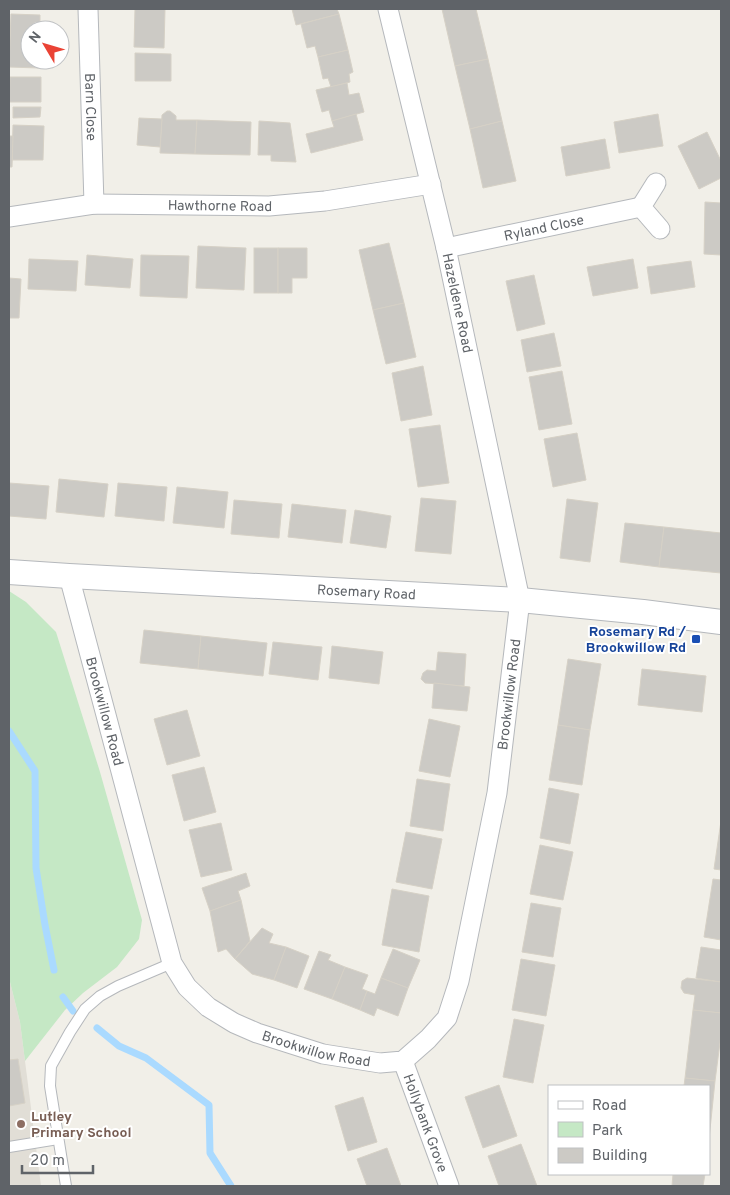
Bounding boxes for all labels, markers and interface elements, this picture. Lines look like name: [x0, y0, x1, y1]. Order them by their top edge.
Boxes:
north arrow: [20, 20, 70, 70]
text: N: [26, 29, 46, 47]
street label: Barn Close: [80, 73, 99, 141]
street label: Hawthorne Road: [168, 198, 272, 216]
street label: Ryland Close: [503, 212, 586, 246]
street label: Hazeldene Road: [438, 252, 475, 355]
street label: Rosemary Road: [316, 582, 416, 604]
place label: Rosemary Rd / Brookwillow Rd: [586, 624, 687, 657]
marker: Rosemary Rd / Brookwillow Rd: [690, 633, 702, 645]
street label: Brookwillow Road: [495, 638, 525, 751]
street label: Brookwillow Road: [81, 655, 126, 768]
street label: Brookwillow Road: [259, 1028, 372, 1071]
street label: Hollybank Grove: [398, 1072, 450, 1175]
legend: [548, 1085, 710, 1175]
text: Road: [592, 1097, 627, 1116]
place label: Lutley Primary School: [31, 1109, 132, 1142]
marker: Lutley Primary School: [15, 1118, 27, 1130]
text: Park: [592, 1122, 623, 1141]
scale bar: [22, 1142, 94, 1174]
text: Building: [592, 1147, 647, 1166]
text: 20 m: [30, 1152, 65, 1171]

